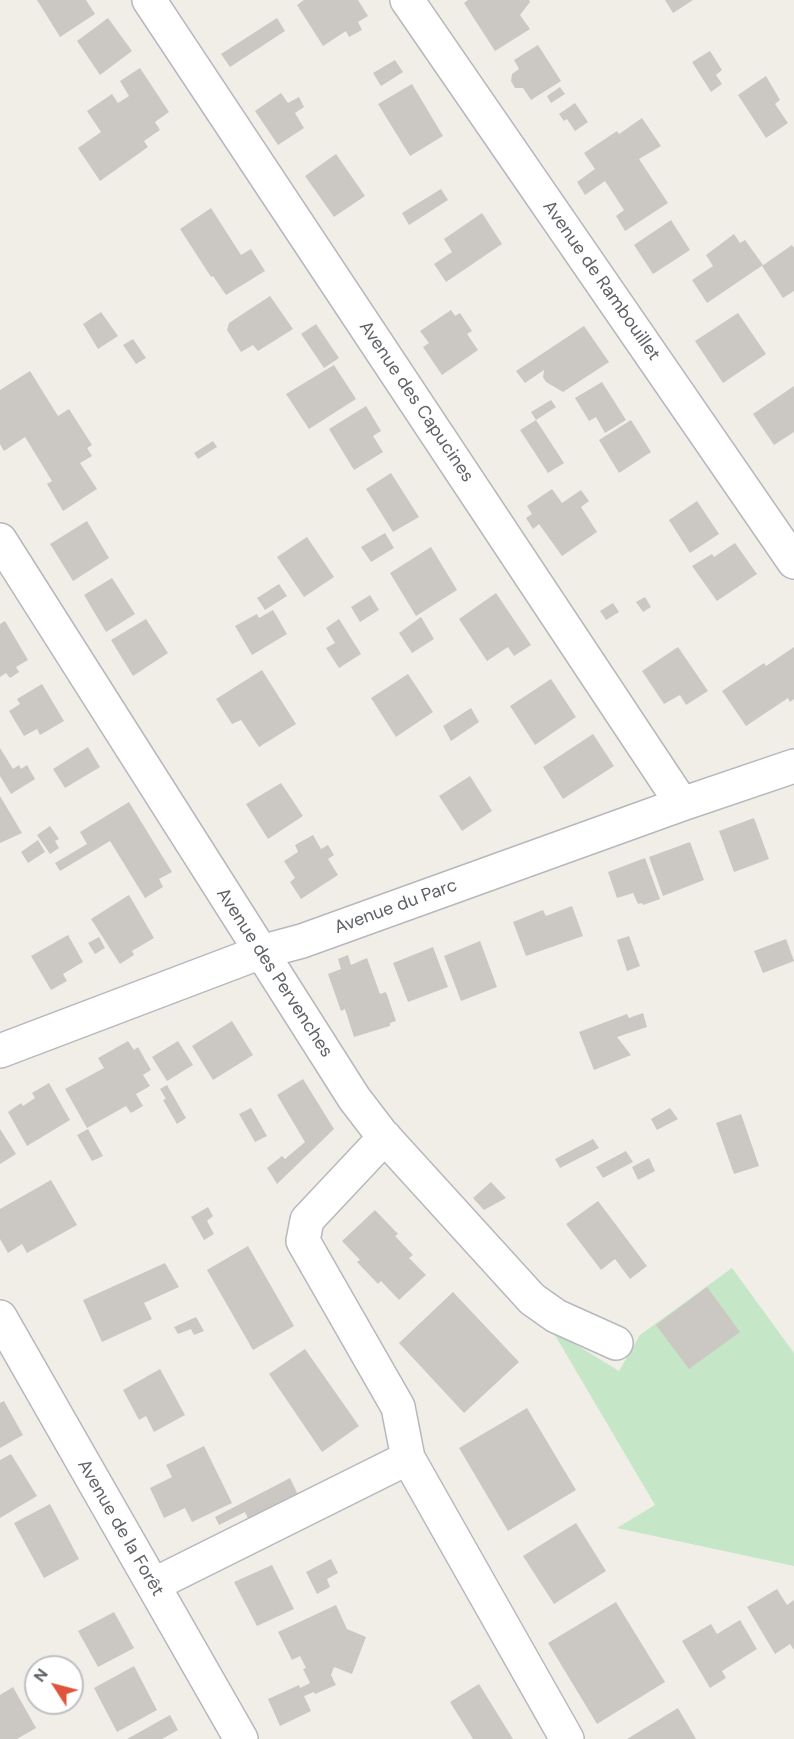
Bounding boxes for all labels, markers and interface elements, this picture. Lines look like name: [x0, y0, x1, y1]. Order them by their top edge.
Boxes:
street label: Avenue de Rambouillet: [538, 197, 664, 365]
street label: Avenue des Capucines: [354, 317, 478, 487]
street label: Avenue du Parc: [332, 875, 460, 939]
street label: Avenue des Pervenches: [211, 884, 337, 1062]
street label: Avenue de la Forêt: [72, 1456, 168, 1600]
north arrow: [24, 1655, 84, 1715]
text: N: [29, 1664, 53, 1686]

